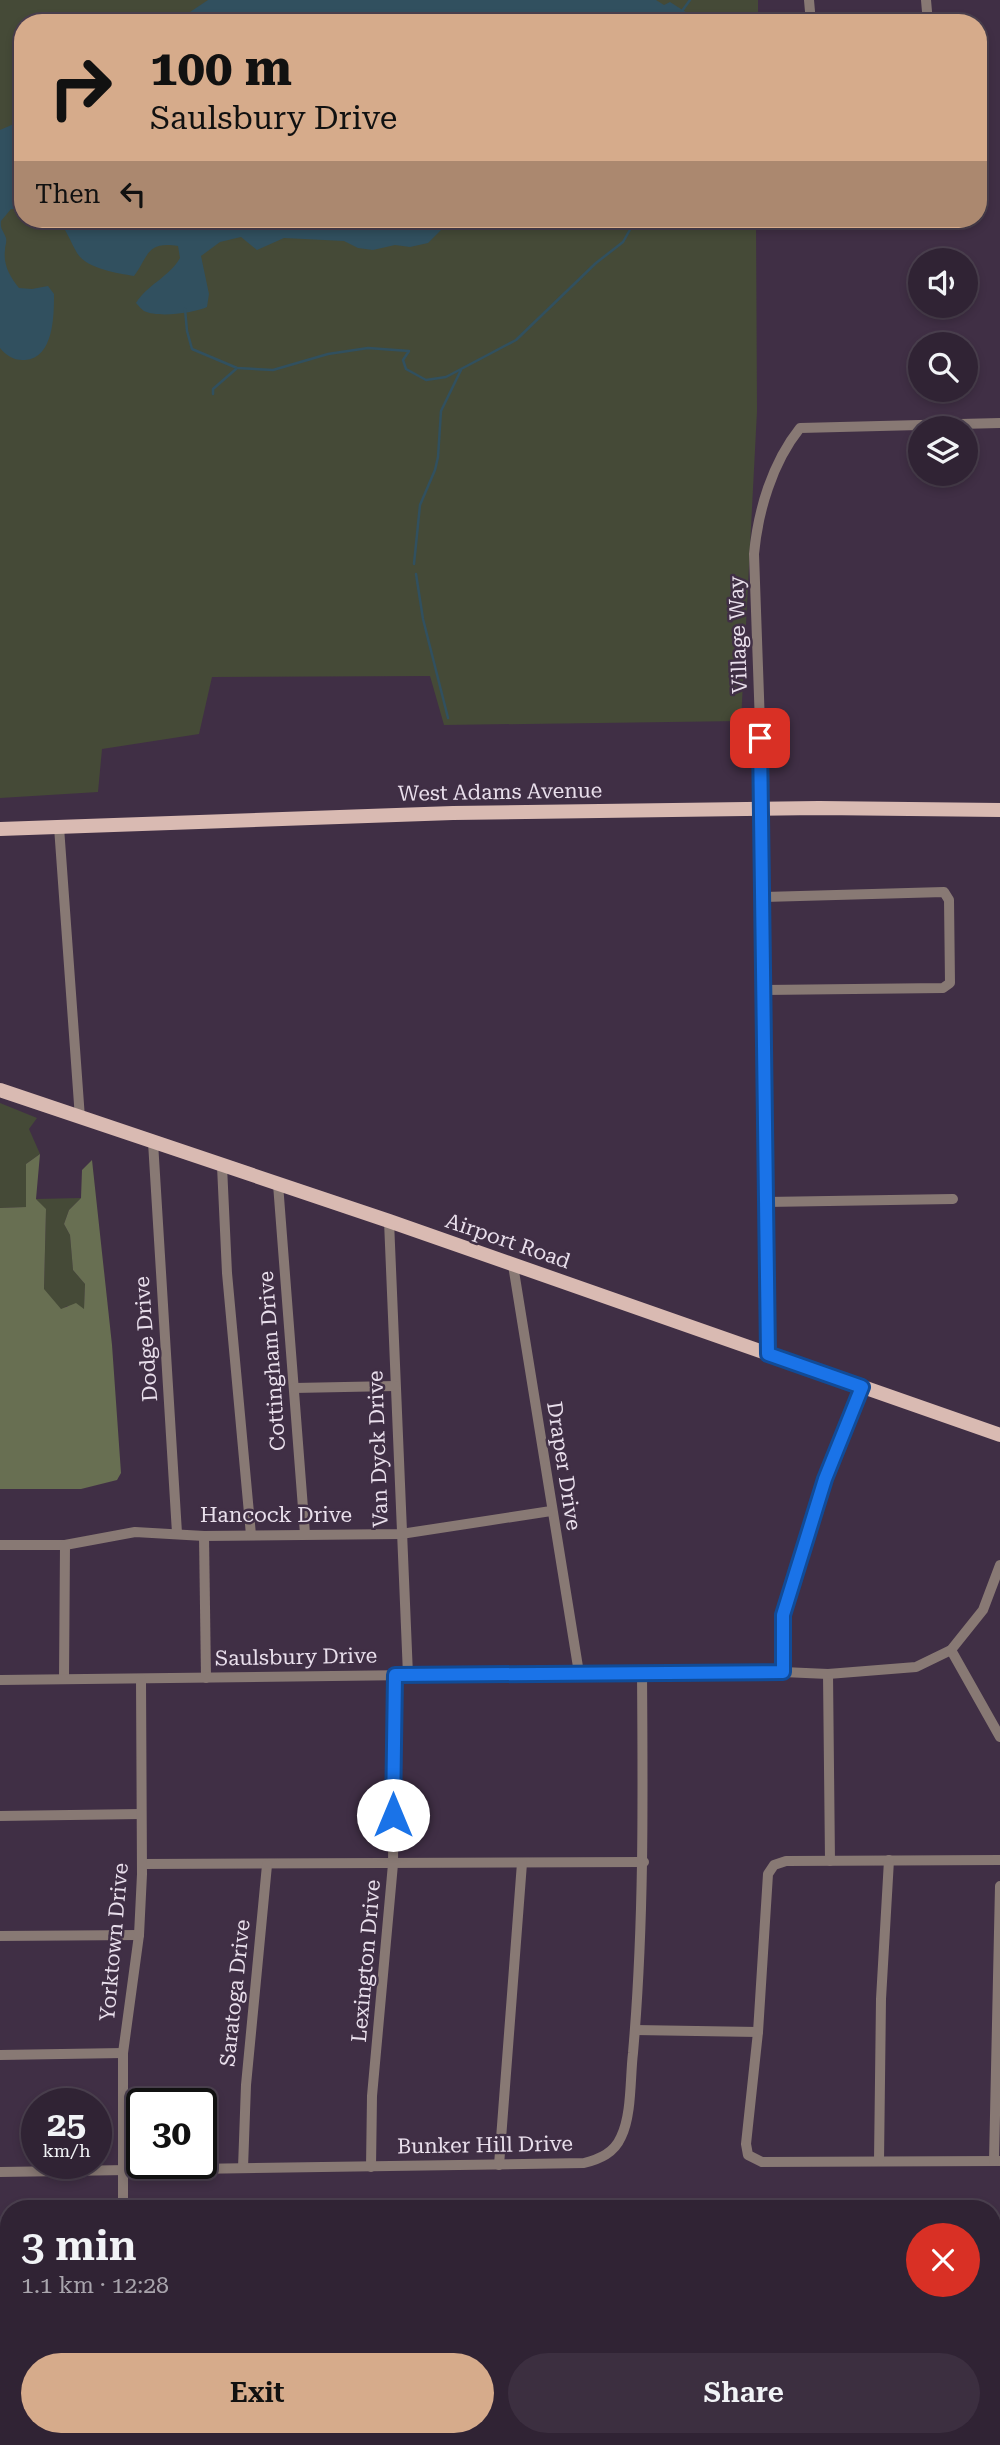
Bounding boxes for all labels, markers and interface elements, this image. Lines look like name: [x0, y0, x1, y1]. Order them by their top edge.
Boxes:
text: 100 m: [150, 40, 292, 97]
icon: right: [35, 42, 126, 133]
text: Saulsbury Drive: [150, 99, 397, 137]
icon: left: [114, 175, 152, 213]
text: Then: [35, 179, 100, 209]
map controls: [908, 248, 978, 486]
button: sound: [908, 248, 978, 318]
button: search: [908, 332, 978, 402]
button: layers: [908, 416, 978, 486]
street label: Village Way: [724, 575, 752, 694]
pin: [730, 708, 790, 768]
icon: arrive: [741, 719, 779, 757]
street label: West Adams Avenue: [398, 778, 602, 806]
street label: Airport Road: [442, 1208, 574, 1274]
street label: Cottingham Drive: [254, 1270, 290, 1452]
street label: Dodge Drive: [130, 1275, 162, 1403]
street label: Van Dyck Drive: [363, 1370, 393, 1528]
street label: Draper Drive: [542, 1400, 586, 1532]
street label: Hancock Drive: [200, 1503, 352, 1527]
street label: Saulsbury Drive: [215, 1644, 377, 1670]
position arrow: [356, 1778, 430, 1852]
street label: Yorktown Drive: [95, 1862, 133, 2022]
street label: Lexington Drive: [347, 1879, 385, 2043]
street label: Saratoga Drive: [215, 1918, 255, 2068]
speed limit sign: 30: [126, 2088, 217, 2179]
text: 25: [47, 2104, 86, 2145]
street label: Bunker Hill Drive: [397, 2131, 573, 2159]
text: km/h: [42, 2140, 91, 2161]
text: 3 min: [21, 2221, 137, 2270]
button: close: [906, 2223, 980, 2297]
text: 1.1 km · 12:28: [21, 2272, 169, 2299]
button: Exit: [21, 2353, 494, 2433]
button: Share: [508, 2353, 980, 2433]

